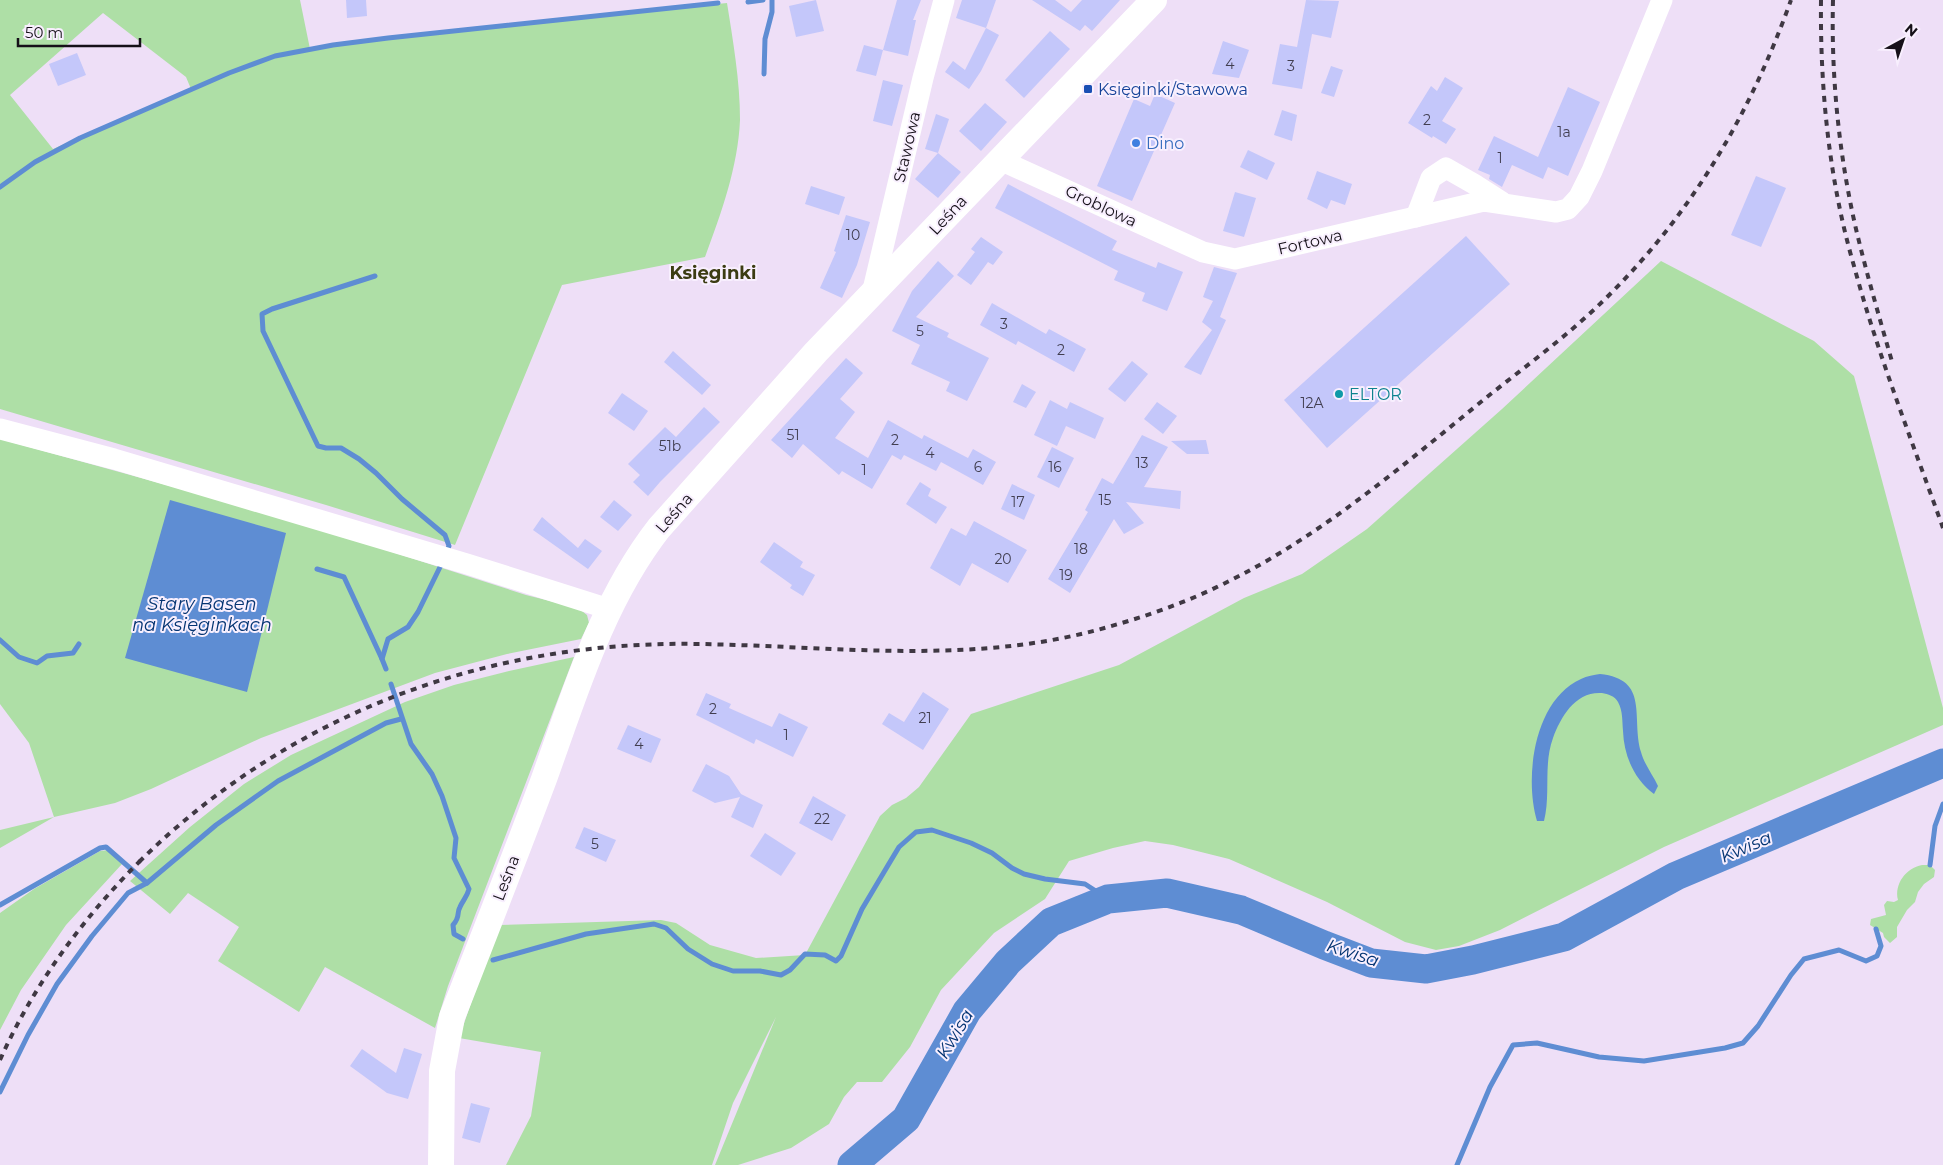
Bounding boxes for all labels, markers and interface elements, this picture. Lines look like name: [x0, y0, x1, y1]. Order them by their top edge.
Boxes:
scale bar: [18, 15, 140, 47]
north arrow: [1878, 15, 1928, 65]
text: N: [1901, 20, 1921, 41]
text: 50 m: [25, 23, 63, 42]
house number: 4: [1225, 55, 1235, 73]
house number: 3: [1287, 57, 1295, 75]
place label: Księginki/Stawowa: [1098, 80, 1248, 99]
marker: Księginki/Stawowa: [1082, 83, 1094, 95]
street label: Stawowa: [890, 110, 924, 184]
house number: 2: [1423, 111, 1431, 129]
house number: 1a: [1557, 123, 1571, 141]
place label: Dino: [1146, 134, 1184, 153]
marker: Dino: [1130, 137, 1142, 149]
house number: 1: [1497, 149, 1503, 167]
street label: Groblowa: [1062, 181, 1140, 231]
street label: Leśna: [925, 191, 971, 239]
street label: Fortowa: [1276, 225, 1344, 259]
house number: 10: [846, 226, 860, 244]
district label: Księginki: [669, 262, 757, 284]
house number: 3: [1000, 315, 1008, 333]
house number: 5: [916, 322, 924, 340]
house number: 2: [1057, 341, 1065, 359]
place label: ELTOR: [1349, 385, 1402, 404]
marker: ELTOR: [1333, 388, 1345, 400]
house number: 12A: [1300, 394, 1324, 412]
house number: 51: [787, 426, 799, 444]
house number: 2: [891, 431, 899, 449]
house number: 51b: [659, 437, 681, 455]
house number: 4: [925, 444, 935, 462]
house number: 13: [1136, 454, 1149, 472]
house number: 6: [974, 458, 983, 476]
house number: 16: [1048, 458, 1062, 476]
house number: 1: [861, 461, 867, 479]
street label: Leśna: [651, 489, 697, 537]
house number: 15: [1099, 491, 1112, 509]
house number: 17: [1011, 493, 1025, 511]
house number: 18: [1074, 540, 1088, 558]
house number: 20: [994, 550, 1012, 568]
house number: 19: [1059, 566, 1073, 584]
water label: Stary Basen na Księginkach: [132, 593, 272, 636]
house number: 2: [709, 700, 717, 718]
house number: 21: [918, 709, 932, 727]
house number: 1: [783, 726, 789, 744]
house number: 4: [634, 735, 644, 753]
house number: 22: [814, 810, 830, 828]
water label: Kwisa: [1717, 826, 1775, 868]
house number: 5: [591, 835, 599, 853]
street label: Leśna: [489, 853, 523, 903]
water label: Kwisa: [1324, 934, 1382, 972]
water label: Kwisa: [932, 1005, 978, 1063]

